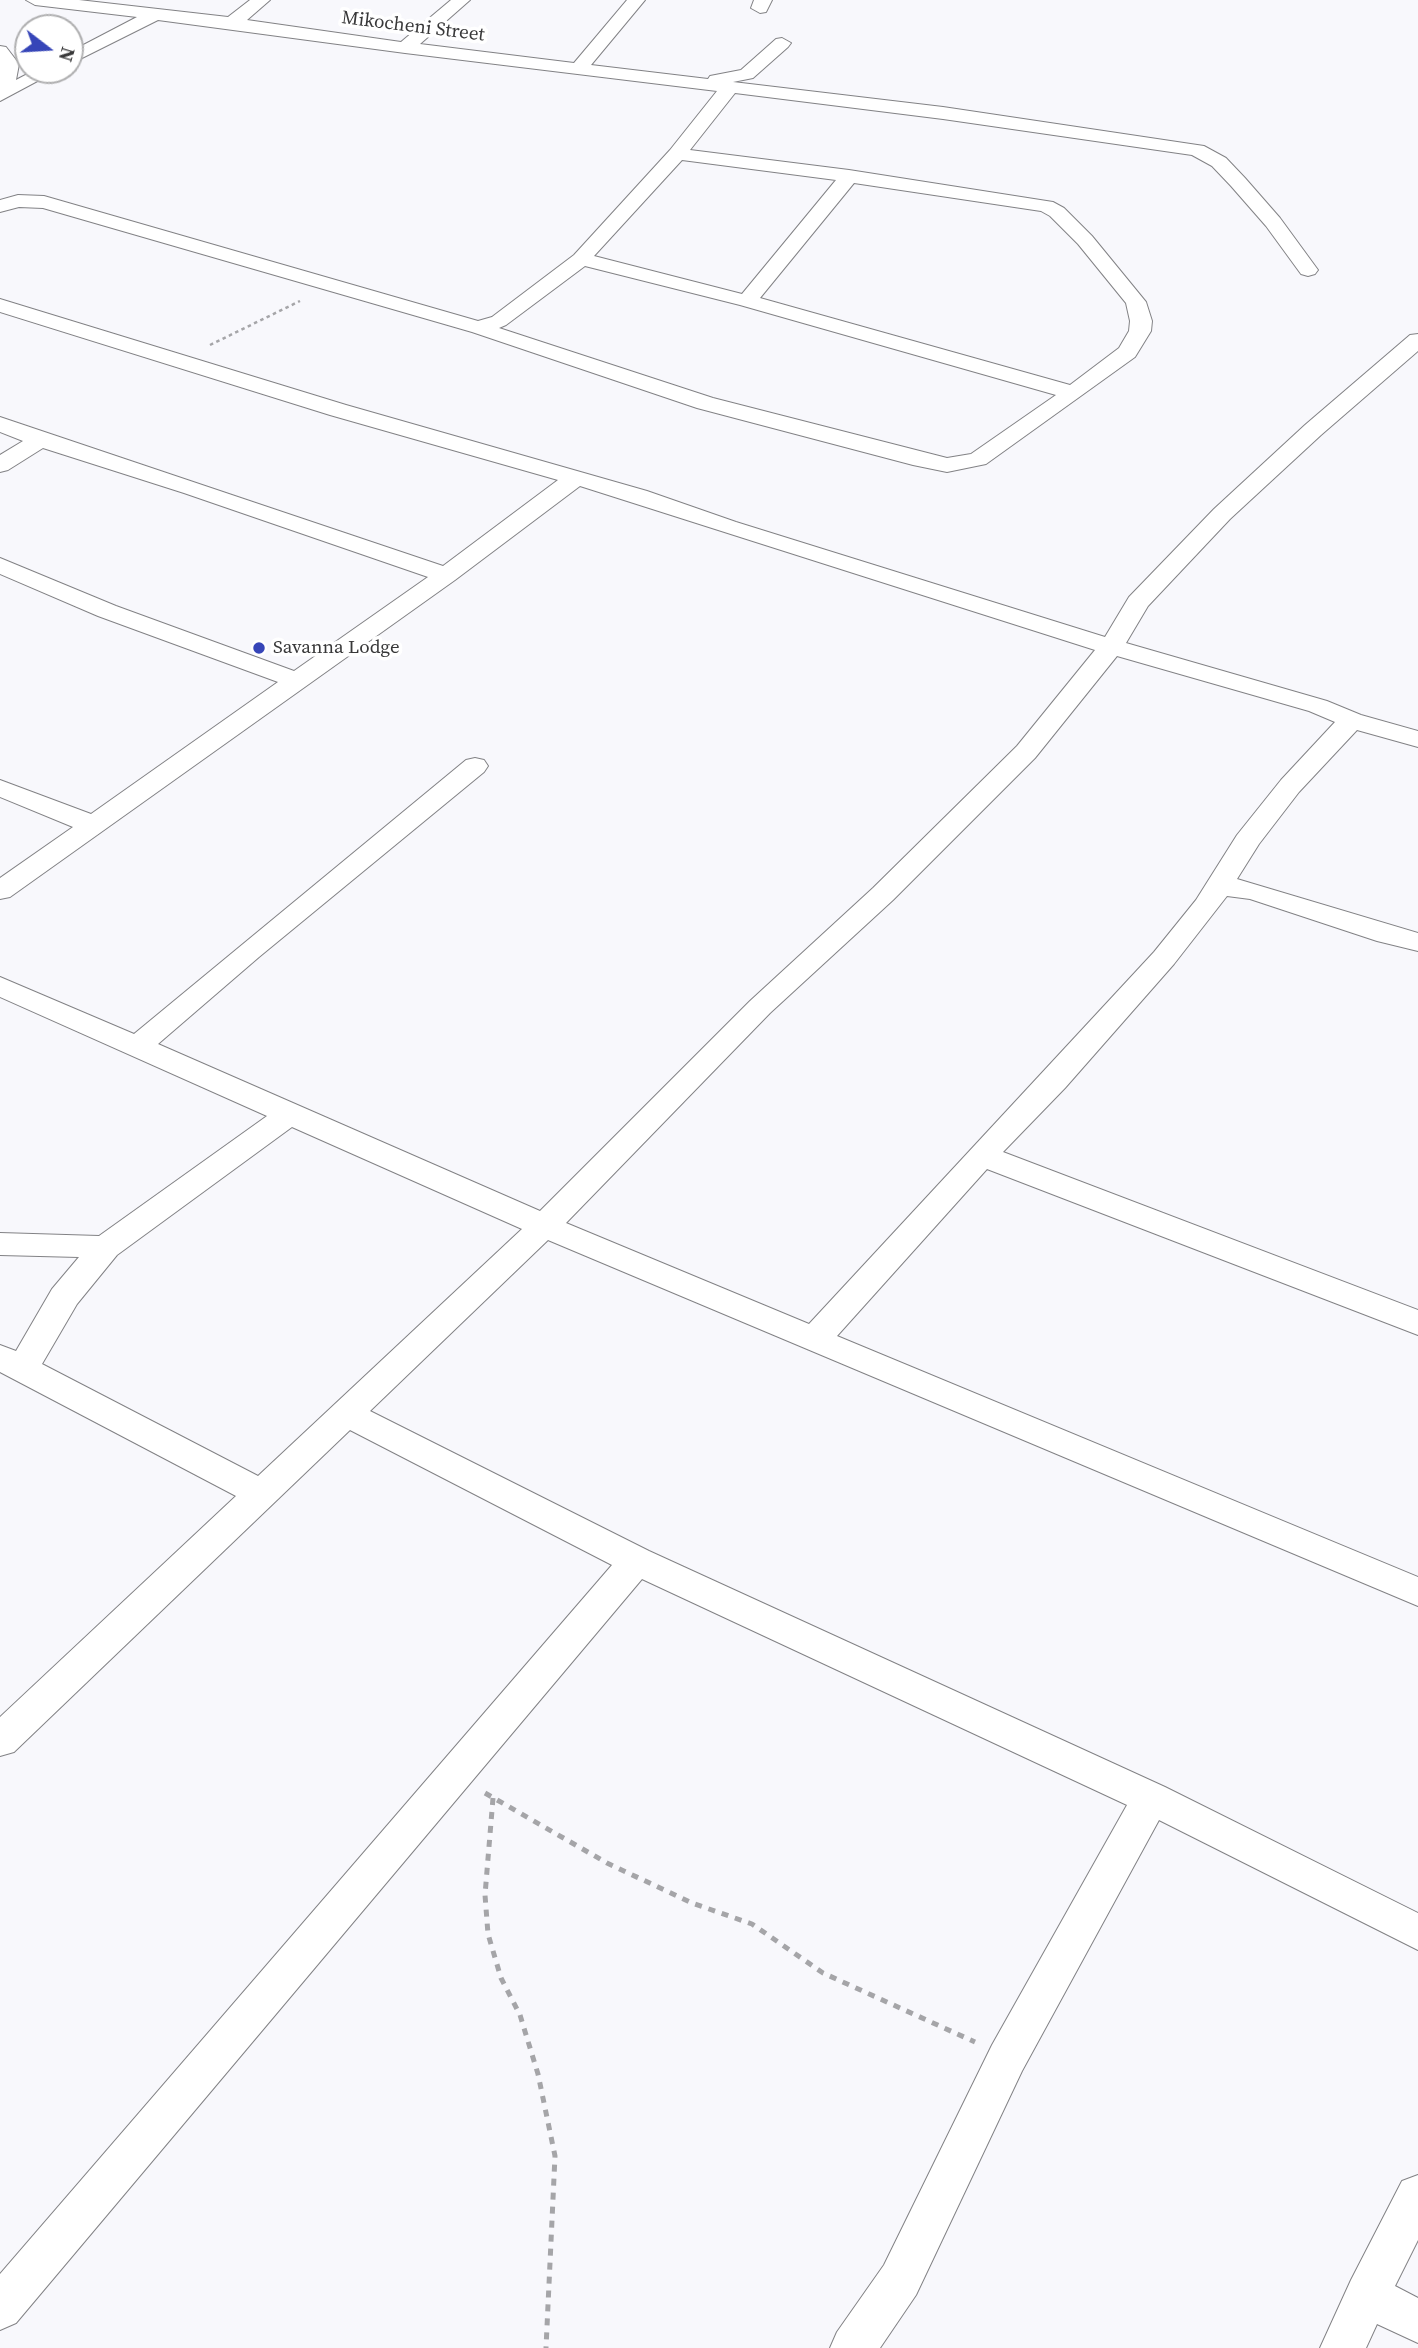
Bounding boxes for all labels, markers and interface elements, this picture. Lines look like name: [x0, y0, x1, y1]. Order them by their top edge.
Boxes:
street label: Mikocheni Street: [340, 7, 486, 47]
north arrow: [14, 14, 84, 84]
text: N: [53, 44, 82, 65]
place label: Savanna Lodge: [273, 637, 400, 659]
marker: Savanna Lodge: [251, 640, 267, 656]

